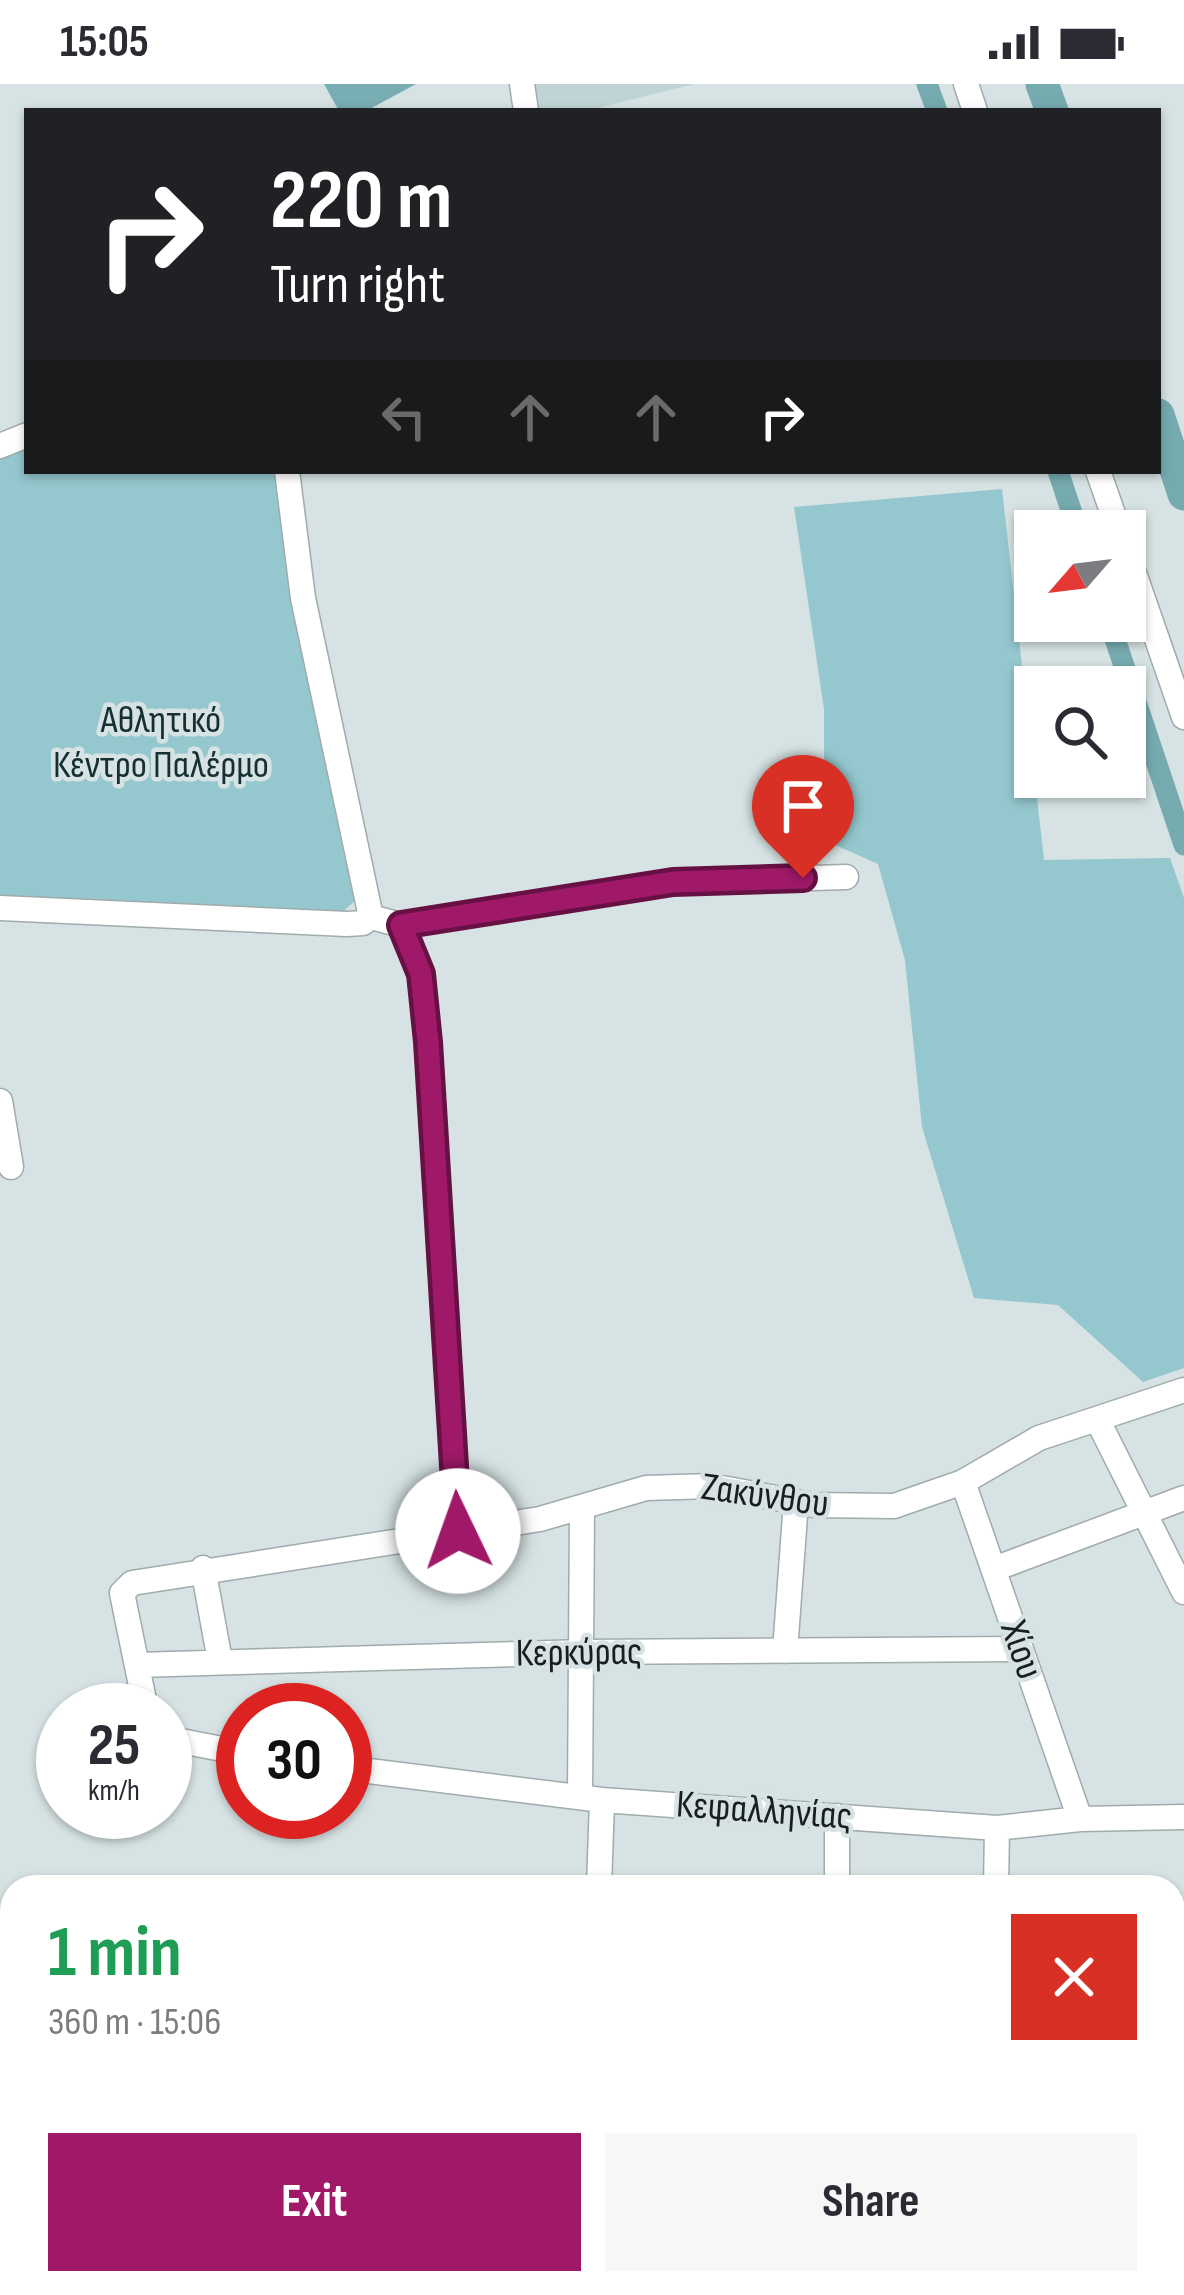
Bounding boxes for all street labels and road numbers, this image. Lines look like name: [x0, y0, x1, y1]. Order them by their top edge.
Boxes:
street label: Ζακύνθου: [698, 1464, 832, 1528]
street label: Χίου: [989, 1614, 1053, 1685]
street label: Κερκύρας: [515, 1628, 643, 1678]
street label: Κεφαλληνίας: [675, 1781, 853, 1841]

